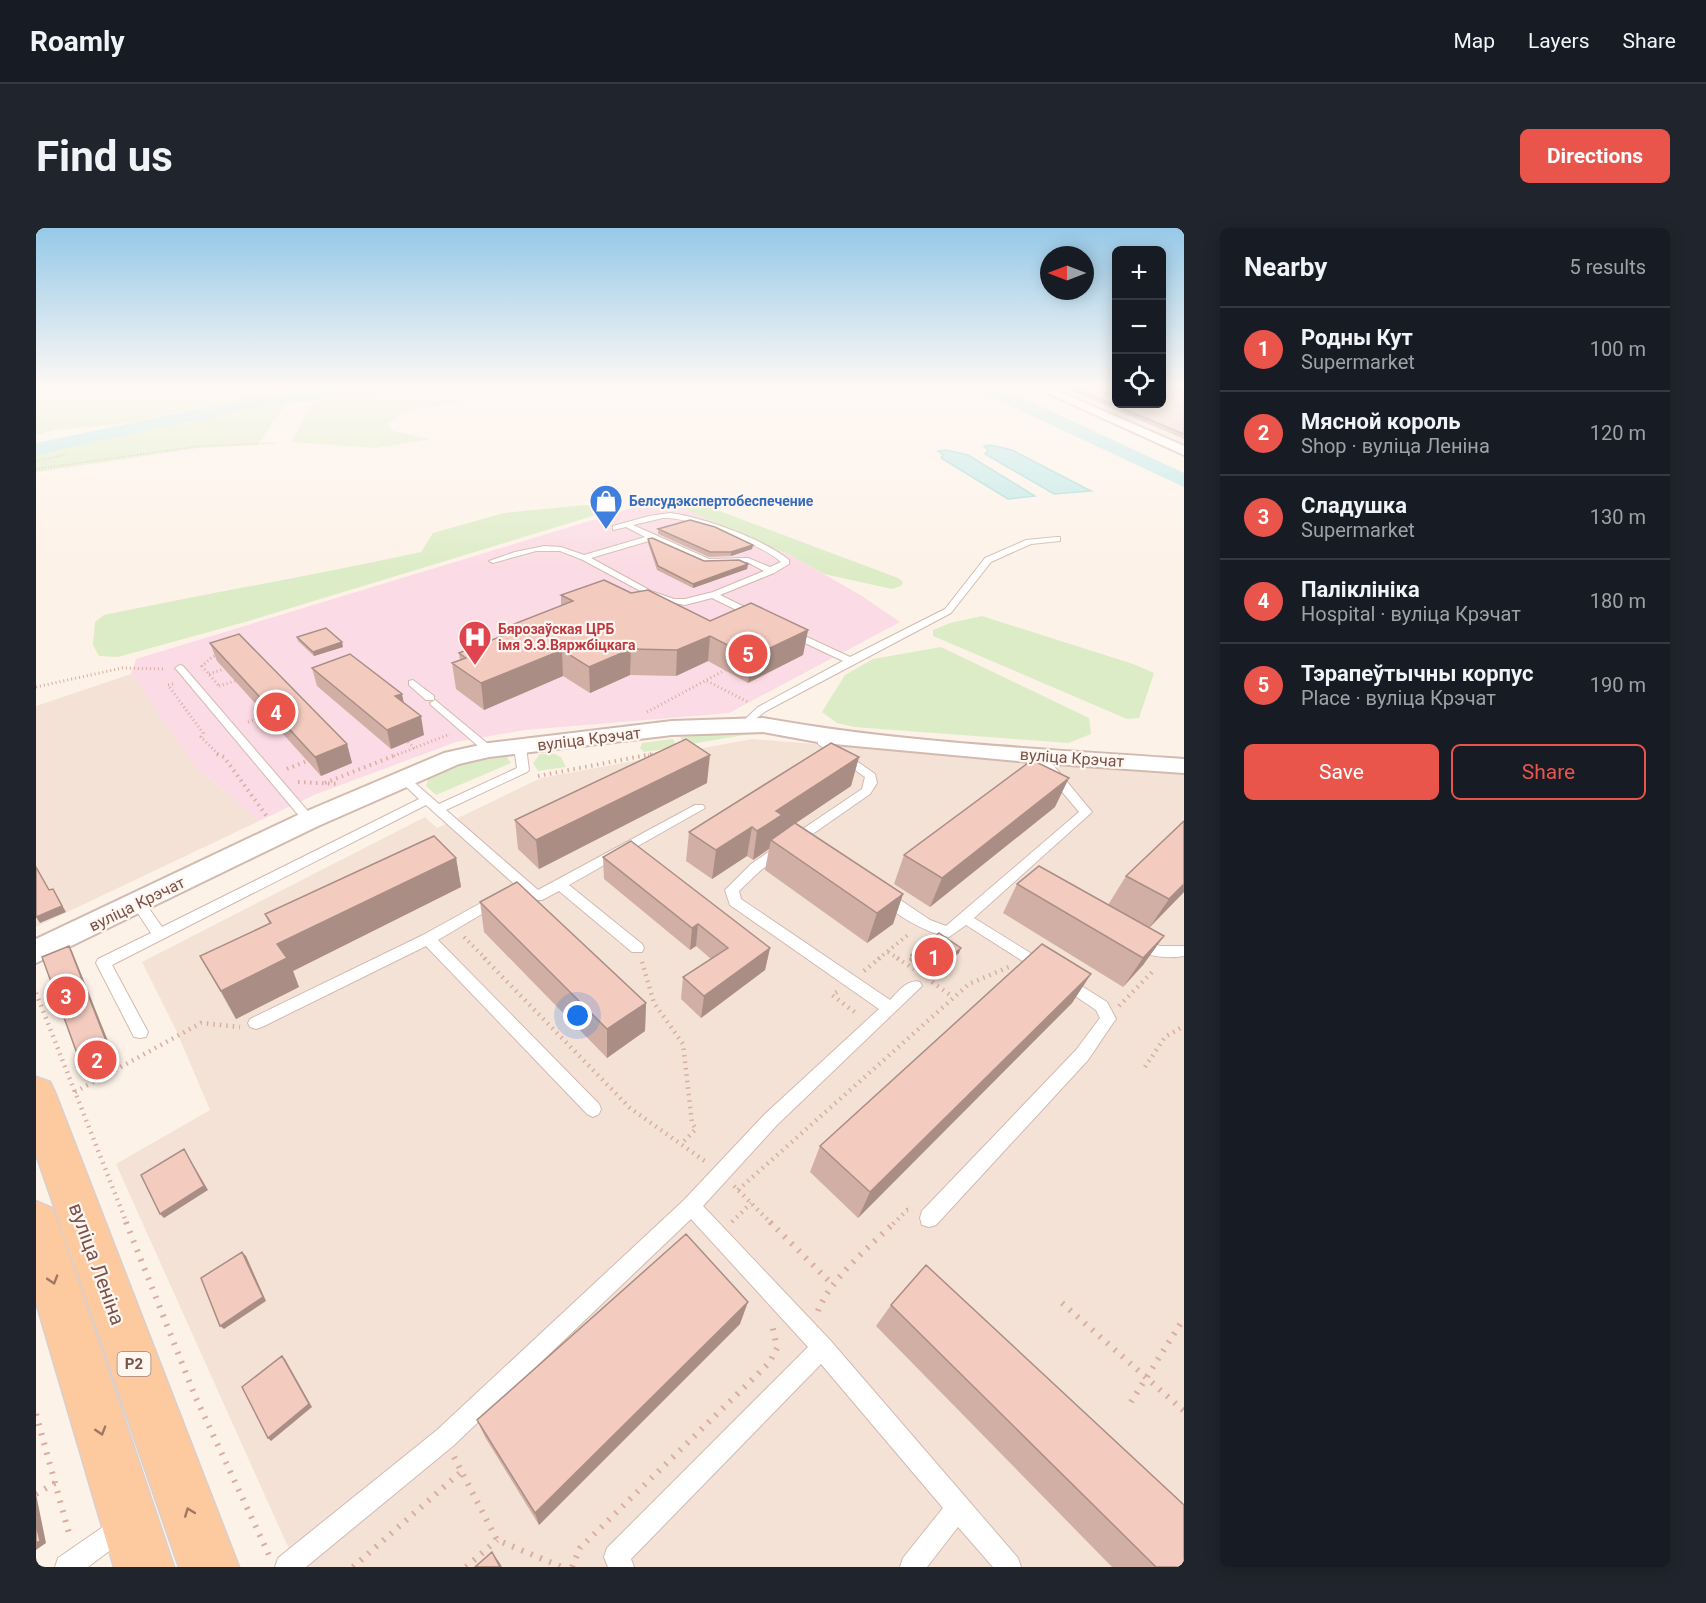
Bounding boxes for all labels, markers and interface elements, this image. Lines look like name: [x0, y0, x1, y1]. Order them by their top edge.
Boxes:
text: Roamly: [30, 25, 125, 58]
text: Map: [1453, 29, 1495, 53]
text: Layers: [1528, 29, 1589, 53]
text: Share: [1622, 29, 1676, 53]
button: Directions: [1520, 129, 1670, 183]
text: Find us: [36, 132, 173, 181]
north arrow: [1040, 246, 1094, 300]
map controls: [1112, 246, 1166, 408]
button: +: [1112, 246, 1166, 300]
text: Nearby: [1244, 252, 1327, 282]
text: 5 results: [1570, 255, 1646, 279]
button: −: [1112, 300, 1166, 354]
text: Родны Кут: [1301, 325, 1413, 350]
text: 1: [1258, 337, 1269, 361]
text: 100 m: [1590, 337, 1646, 361]
text: Supermarket: [1301, 350, 1415, 374]
button: locate: [1112, 354, 1166, 408]
text: Мясной король: [1301, 409, 1461, 434]
text: 2: [1258, 421, 1269, 445]
text: 120 m: [1590, 421, 1646, 445]
text: Shop · вуліца Леніна: [1301, 434, 1490, 458]
shop icon: Белсудэкспертобеспечение: [588, 483, 624, 530]
place label: Белсудэкспертобеспечение: [629, 493, 814, 509]
text: Сладушка: [1301, 493, 1407, 518]
text: 3: [1258, 505, 1269, 529]
text: 130 m: [1590, 505, 1646, 529]
text: Supermarket: [1301, 518, 1415, 542]
text: Паліклініка: [1301, 577, 1420, 602]
text: 4: [1258, 589, 1269, 613]
text: 180 m: [1590, 589, 1646, 613]
text: Hospital · вуліца Крэчат: [1301, 602, 1521, 626]
hospital icon: Бярозаўская ЦРБ імя Э.Э.Вяржбіцкага: [457, 619, 493, 666]
place label: Бярозаўская ЦРБ імя Э.Э.Вяржбіцкага: [498, 621, 636, 653]
pin: 5: [728, 632, 768, 676]
text: Тэрапеўтычны корпус: [1301, 661, 1533, 686]
text: 5: [1258, 673, 1269, 697]
text: 190 m: [1590, 673, 1646, 697]
text: Place · вуліца Крэчат: [1301, 686, 1496, 710]
pin: 4: [256, 690, 296, 734]
street label: вуліца Крэчат: [536, 723, 642, 755]
button: Save: [1244, 744, 1439, 800]
button: Share: [1451, 744, 1646, 800]
street label: вуліца Крэчат: [1019, 745, 1125, 771]
street label: вуліца Крэчат: [86, 872, 188, 935]
pin: 1: [914, 934, 954, 980]
pin: 3: [46, 974, 86, 1018]
your location: [563, 1001, 592, 1030]
pin: 2: [78, 1038, 116, 1082]
street label: вуліца Леніна: [64, 1200, 130, 1328]
one-way arrow: [46, 1274, 59, 1285]
road number: Р2: [118, 1352, 150, 1376]
one-way arrow: [94, 1425, 106, 1435]
one-way arrow: [183, 1507, 196, 1518]

